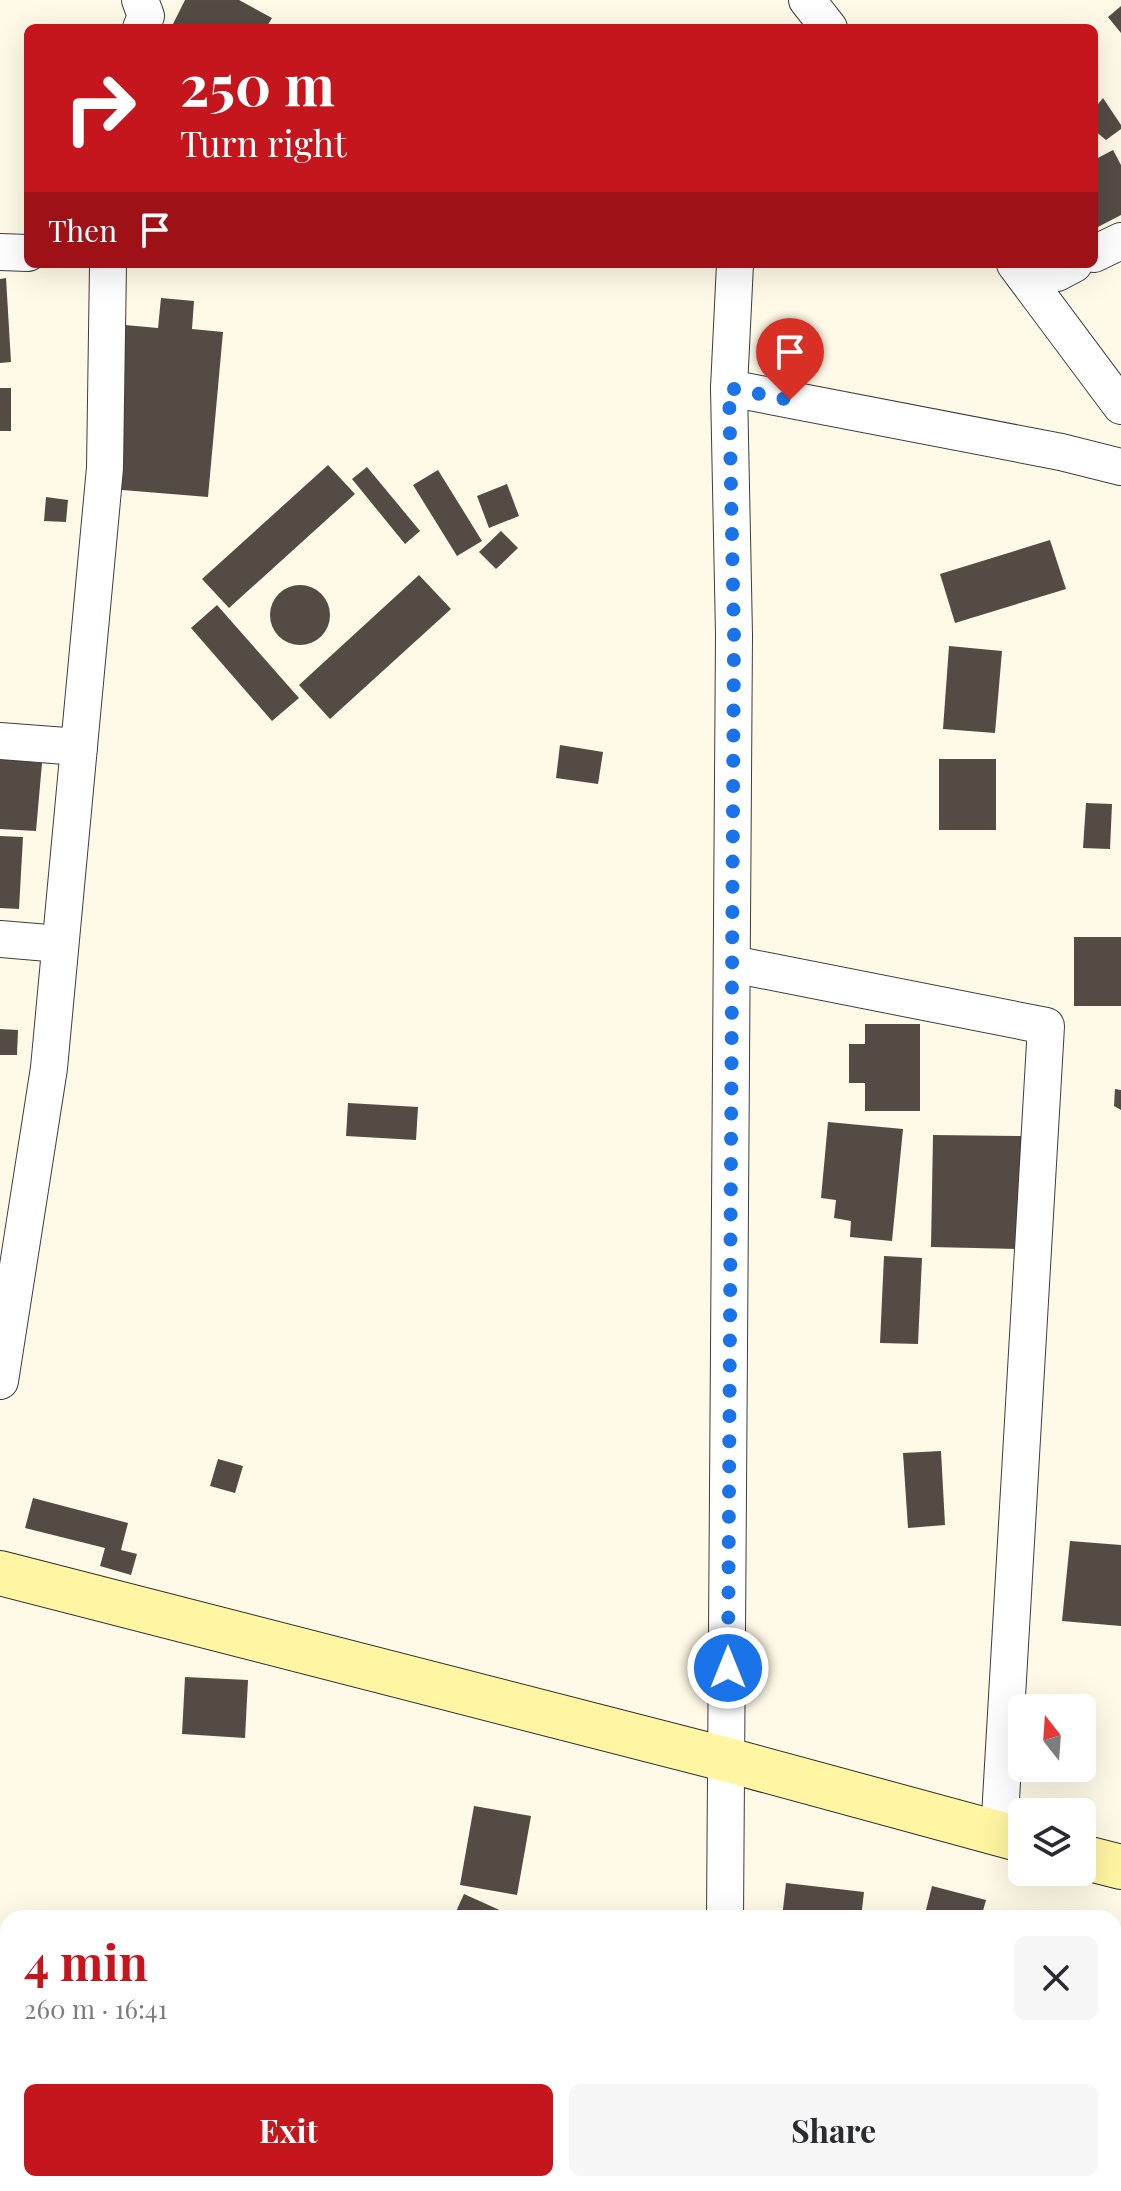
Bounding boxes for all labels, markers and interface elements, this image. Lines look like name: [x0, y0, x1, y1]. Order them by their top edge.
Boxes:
text: 250 m: [180, 46, 335, 121]
icon: right: [48, 56, 152, 160]
text: Turn right: [180, 118, 347, 166]
icon: arrive: [133, 208, 177, 252]
text: Then: [48, 210, 117, 250]
pin: [756, 318, 824, 400]
icon: arrive: [768, 330, 812, 374]
position arrow: [686, 1626, 770, 1710]
north arrow: [1008, 1694, 1096, 1782]
map controls: [1008, 1694, 1096, 1886]
button: layers: [1008, 1798, 1096, 1886]
text: 4 min: [24, 1929, 148, 1993]
button: close: [1014, 1936, 1098, 2020]
text: 260 m · 16:41: [24, 1991, 167, 2026]
button: Exit: [24, 2084, 553, 2176]
button: Share: [569, 2084, 1098, 2176]

